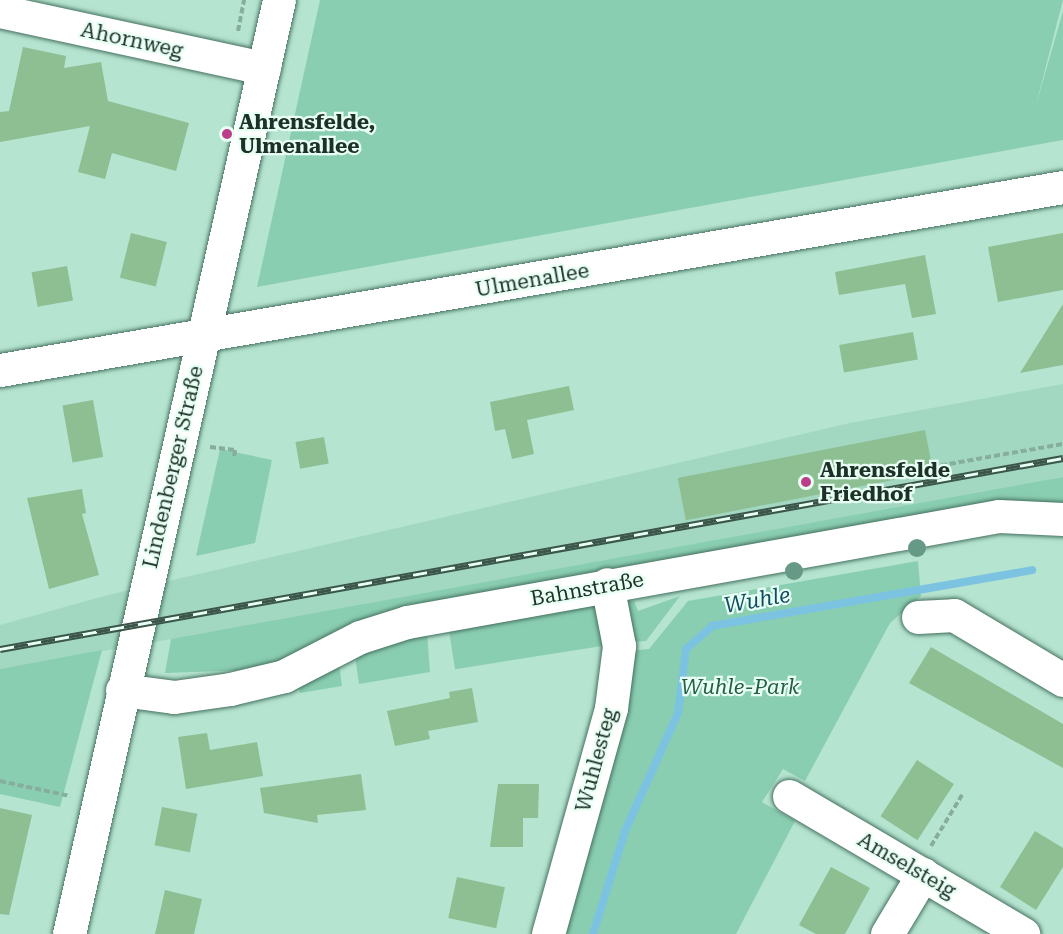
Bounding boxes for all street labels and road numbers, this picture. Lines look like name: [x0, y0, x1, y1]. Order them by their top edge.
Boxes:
street label: Ahornweg: [79, 17, 185, 63]
street label: Ulmenallee: [473, 258, 591, 302]
street label: Lindenberger Straße: [137, 363, 209, 571]
street label: Bahnstraße: [528, 567, 646, 611]
street label: Wuhlesteg: [570, 705, 622, 815]
street label: Amselsteig: [853, 827, 961, 903]

